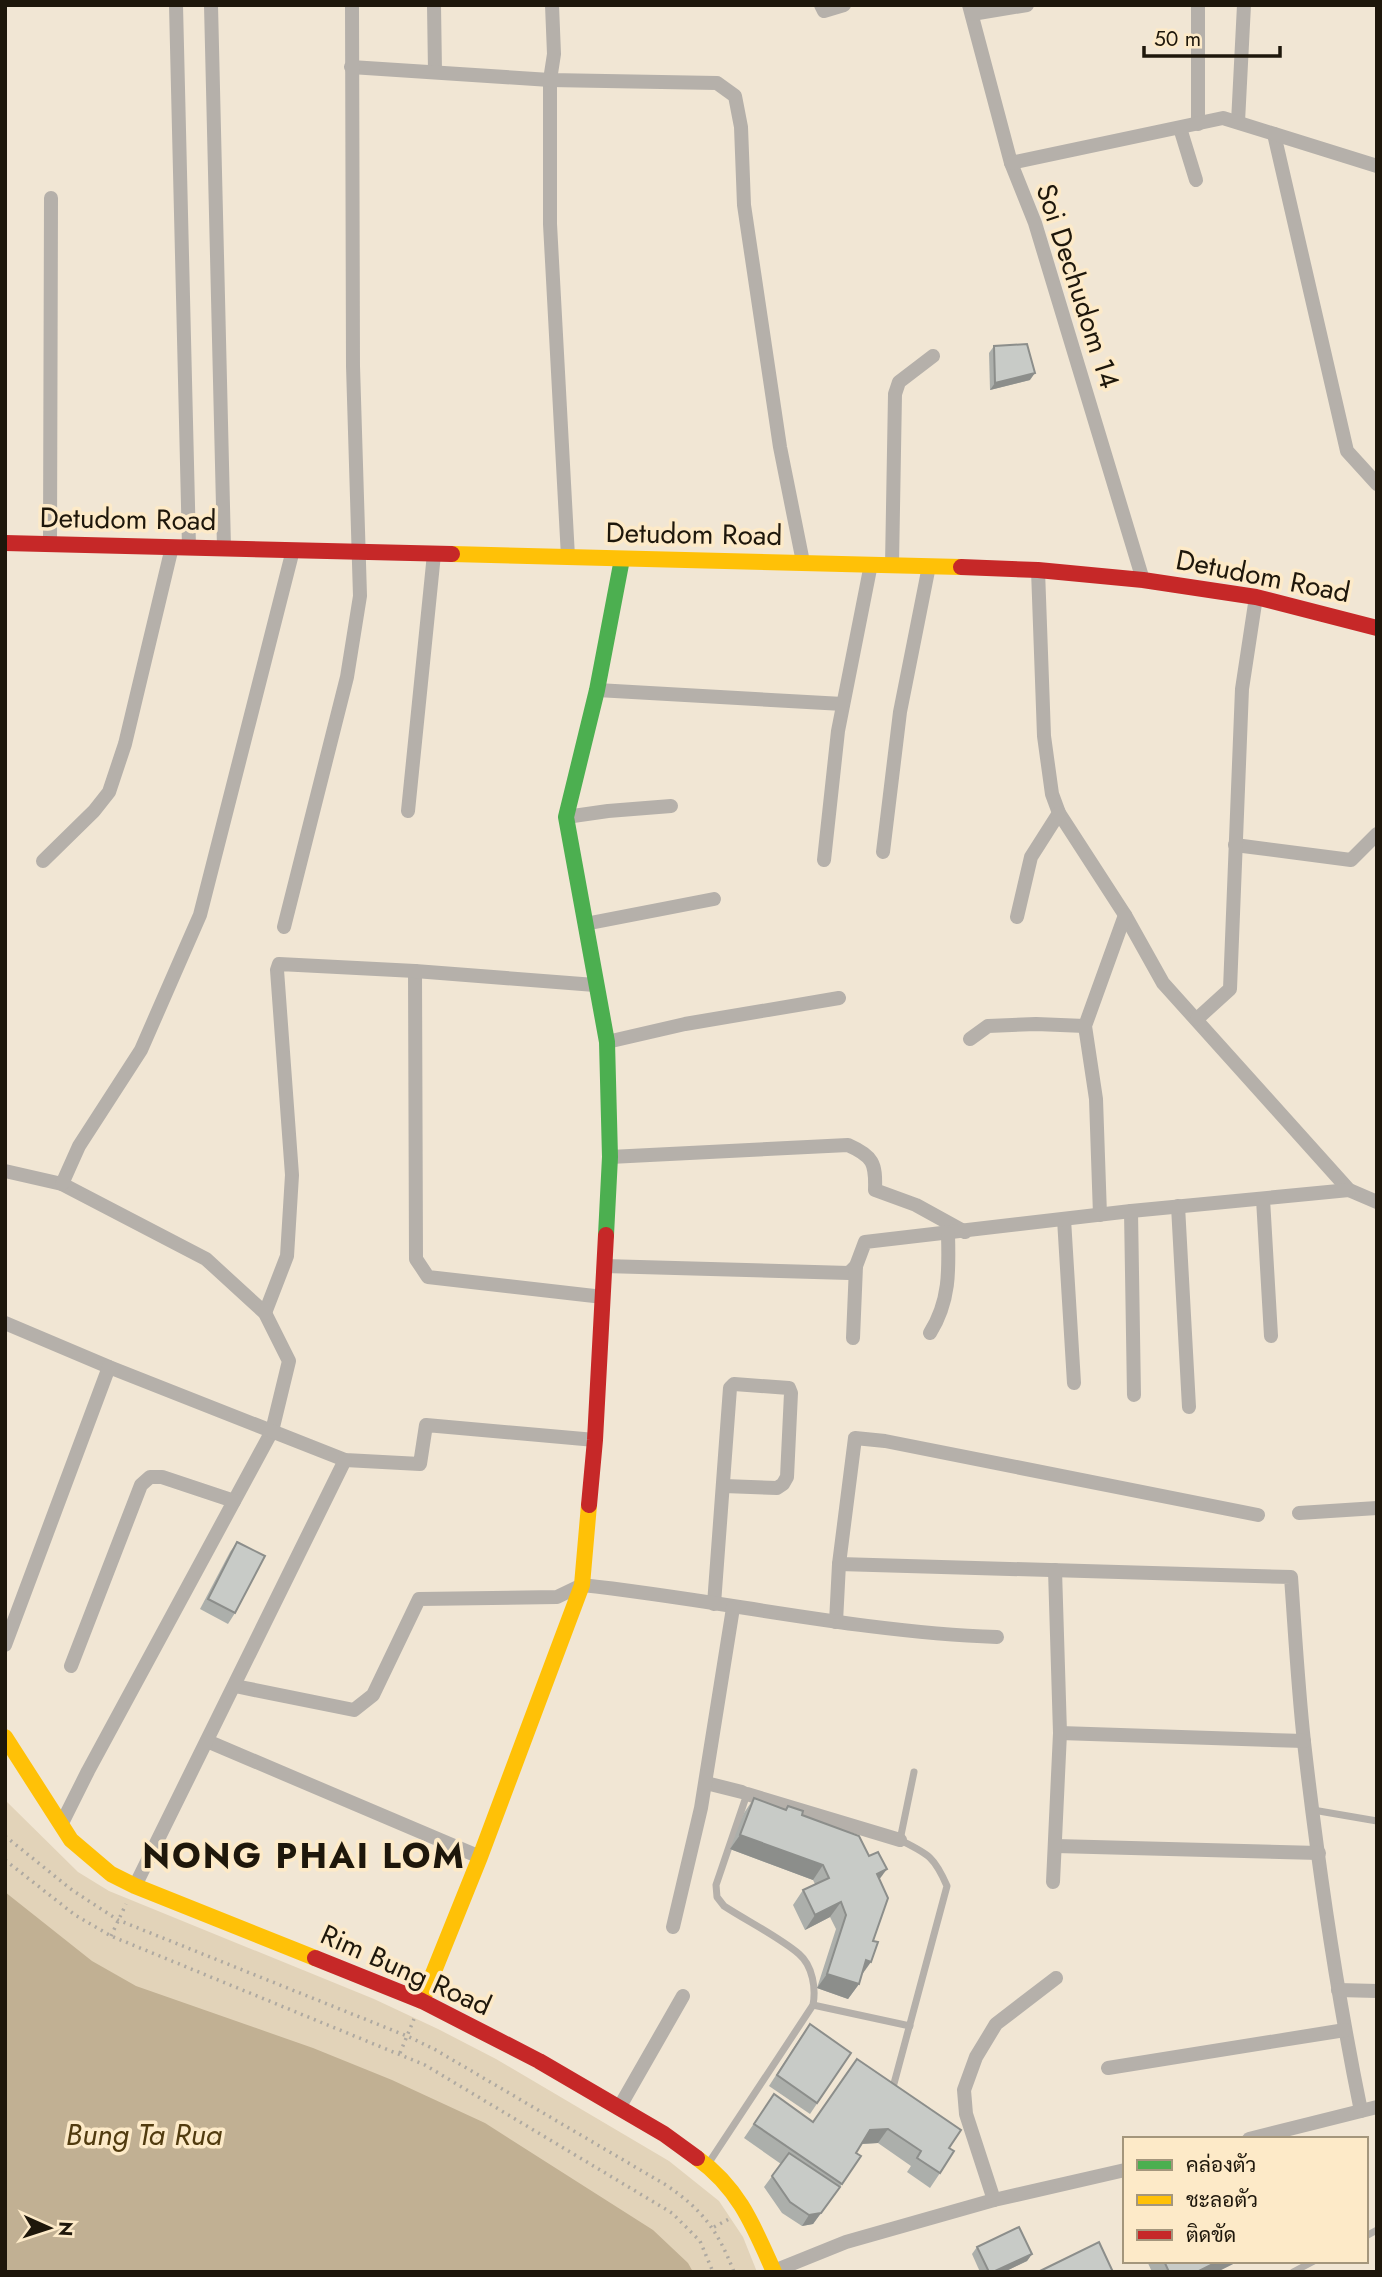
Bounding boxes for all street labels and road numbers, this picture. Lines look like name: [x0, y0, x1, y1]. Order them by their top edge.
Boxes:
street label: Soi Dechudom 14: [1026, 178, 1130, 394]
street label: Detudom Road: [39, 497, 217, 541]
street label: Detudom Road: [605, 512, 783, 556]
street label: Detudom Road: [1172, 539, 1354, 613]
street label: Rim Bung Road: [314, 1914, 498, 2026]

